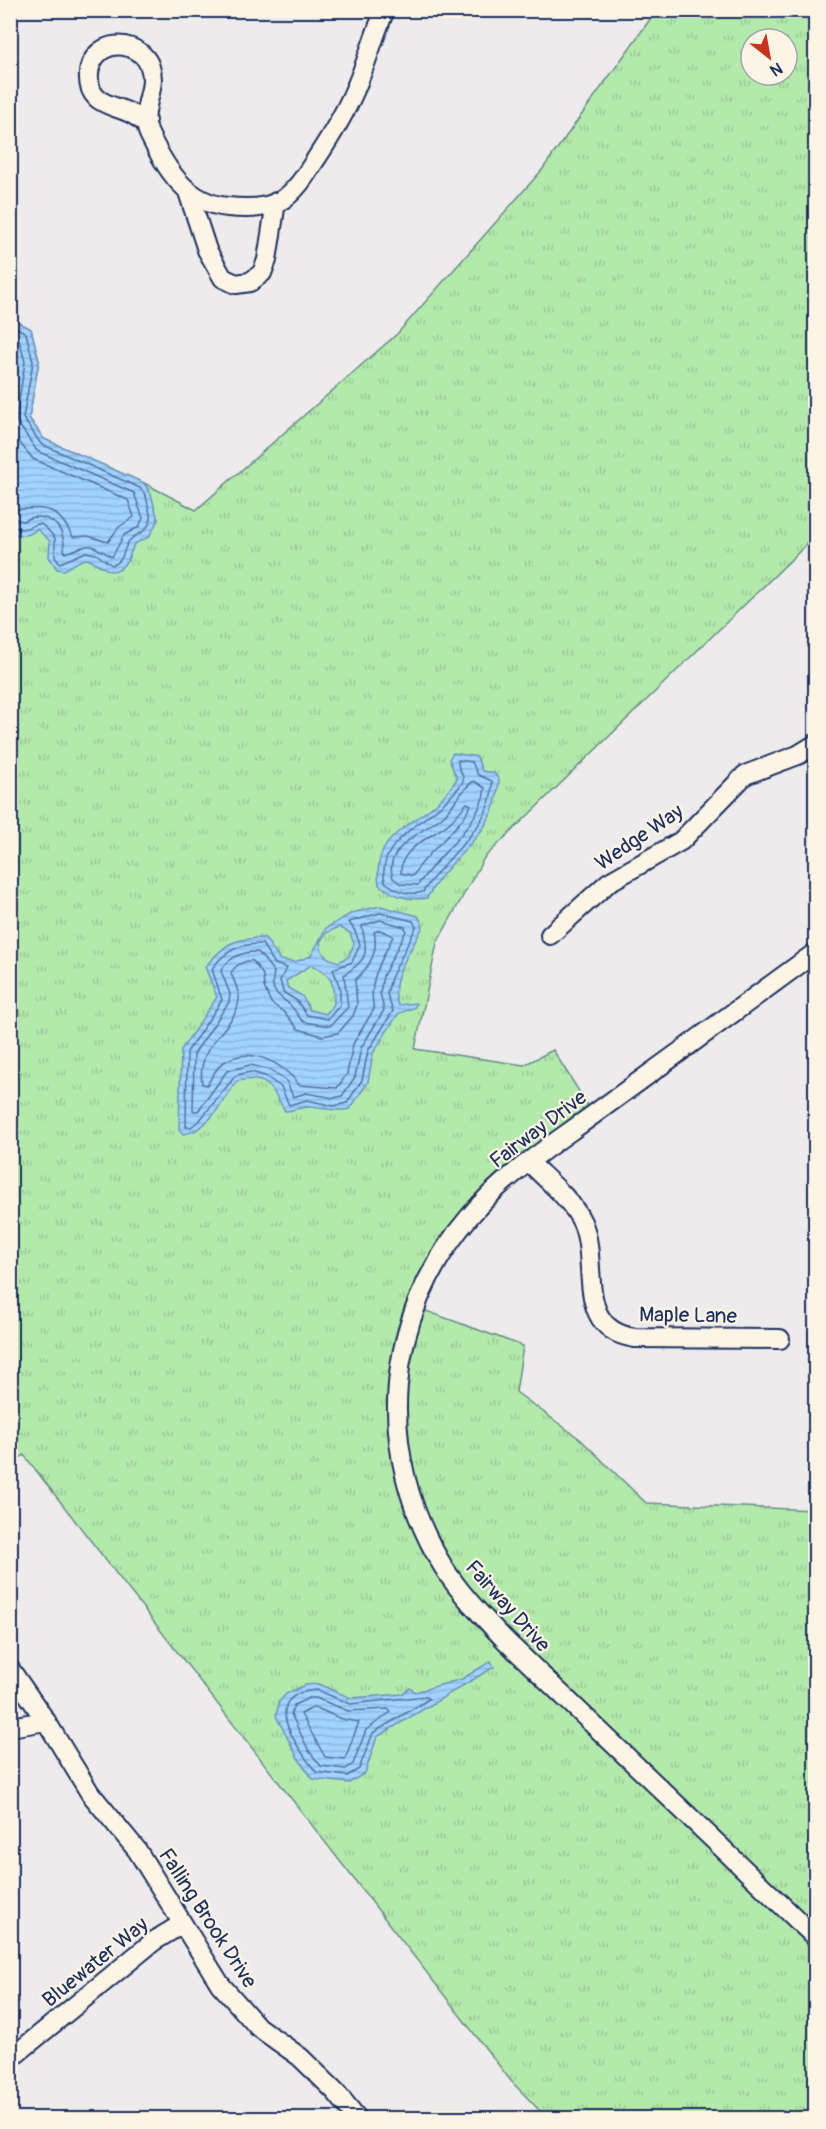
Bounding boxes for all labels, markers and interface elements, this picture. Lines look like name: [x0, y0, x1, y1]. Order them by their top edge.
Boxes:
north arrow: [739, 27, 799, 87]
text: N: [766, 58, 786, 80]
street label: Wedge Way: [590, 798, 689, 877]
street label: Fairway Drive: [484, 1084, 593, 1175]
street label: Maple Lane: [639, 1301, 738, 1330]
street label: Fairway Drive: [459, 1555, 556, 1658]
street label: Falling Brook Drive: [152, 1843, 263, 1994]
street label: Bluewater Way: [37, 1911, 154, 2013]

